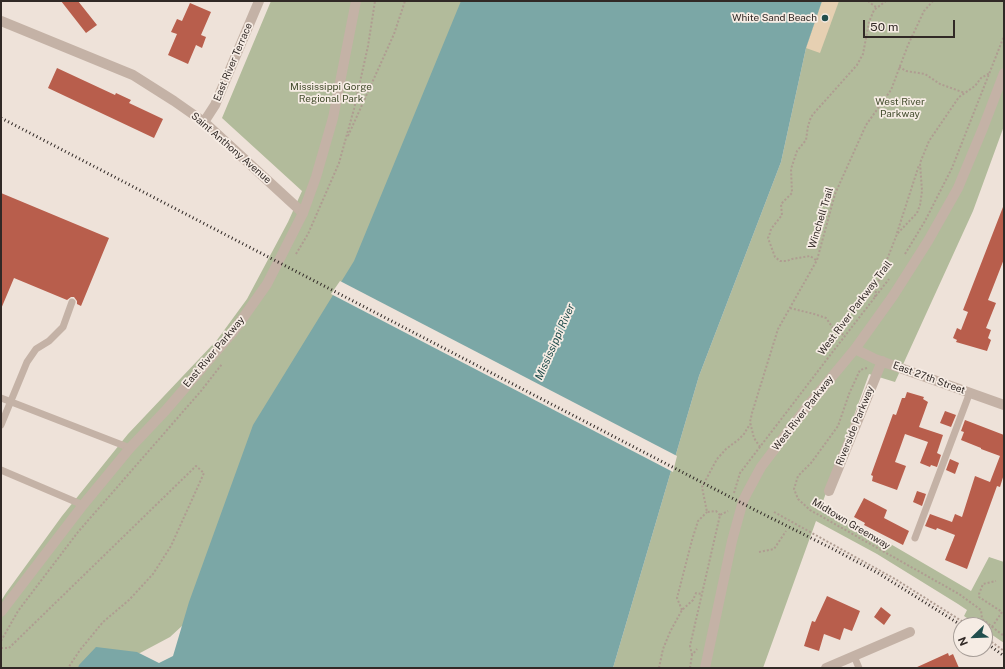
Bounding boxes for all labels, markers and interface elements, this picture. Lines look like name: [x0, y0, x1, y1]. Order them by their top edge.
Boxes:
place label: White Sand Beach: [732, 12, 817, 24]
scale bar: [865, 12, 957, 38]
marker: White Sand Beach: [820, 13, 830, 23]
text: 50 m: [870, 20, 898, 34]
street label: East River Terrace: [211, 21, 255, 103]
park label: Mississippi Gorge Regional Park: [290, 81, 372, 104]
park label: West River Parkway: [875, 96, 925, 120]
street label: Saint Anthony Avenue: [188, 110, 274, 186]
street label: Winchell Trail: [806, 186, 836, 250]
street label: West River Parkway Trail: [816, 259, 894, 357]
water label: Mississippi River: [532, 302, 578, 382]
street label: East River Parkway: [181, 314, 247, 390]
street label: East 27th Street: [891, 359, 967, 397]
street label: West River Parkway: [770, 373, 836, 453]
street label: Riverside Parkway: [833, 384, 877, 468]
street label: Midtown Greenway: [810, 496, 892, 552]
north arrow: [953, 617, 993, 657]
text: N: [956, 635, 970, 648]

